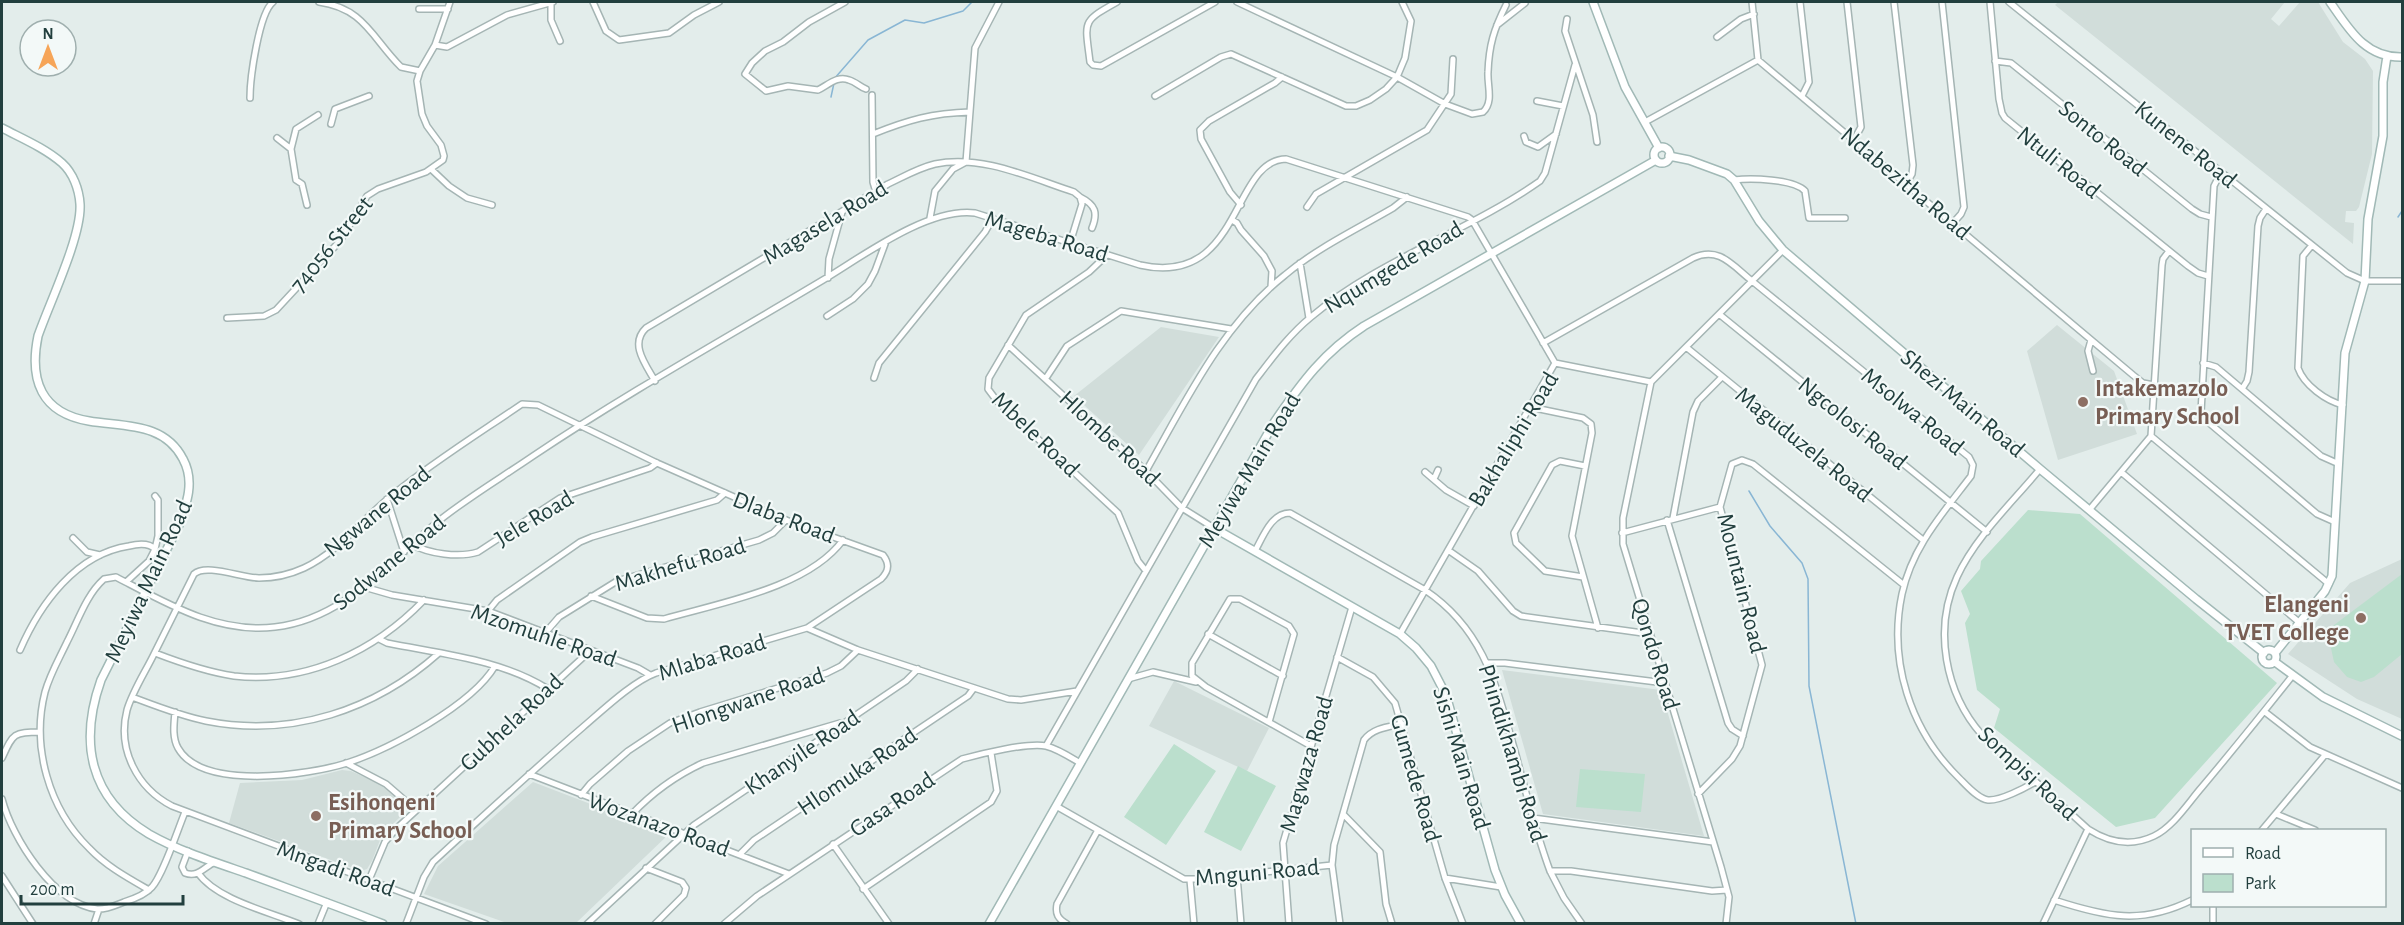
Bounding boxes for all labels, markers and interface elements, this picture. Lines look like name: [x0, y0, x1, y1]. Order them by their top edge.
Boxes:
north arrow: [18, 18, 78, 78]
text: N: [42, 26, 54, 42]
street label: Sonto Road: [2054, 96, 2151, 181]
street label: Kunene Road: [2130, 97, 2241, 193]
street label: Ntuli Road: [2012, 122, 2105, 203]
street label: Ndabezitha Road: [1836, 123, 1975, 245]
street label: Magasela Road: [759, 176, 892, 269]
street label: 74056 Street: [286, 192, 378, 297]
street label: Mageba Road: [982, 207, 1111, 267]
street label: Nqumgede Road: [1320, 217, 1467, 319]
street label: Shezi Main Road: [1896, 345, 2029, 462]
street label: Msolwa Road: [1857, 363, 1968, 460]
street label: Bakhaliphi Road: [1464, 368, 1563, 511]
street label: Ngcolosi Road: [1793, 373, 1911, 475]
place label: Intakemazolo Primary School: [2095, 377, 2240, 429]
street label: Maguduzela Road: [1731, 383, 1876, 507]
street label: Hlombe Road: [1054, 386, 1164, 491]
street label: Mbele Road: [987, 388, 1084, 482]
street label: Meyiwa Main Road: [1194, 389, 1305, 552]
marker: Intakemazolo Primary School: [2076, 395, 2090, 409]
street label: Ngwane Road: [320, 462, 435, 562]
street label: Jele Road: [491, 486, 578, 551]
street label: Dlaba Road: [729, 487, 838, 548]
street label: Meyiwa Main Road: [101, 497, 197, 666]
street label: Sodwane Road: [329, 510, 450, 615]
street label: Mountain Road: [1712, 511, 1770, 656]
street label: Makhefu Road: [612, 534, 749, 596]
place label: Elangeni TVET College: [2224, 593, 2349, 645]
street label: Qondo Road: [1627, 596, 1683, 713]
street label: Mzomuhle Road: [468, 600, 620, 672]
marker: Elangeni TVET College: [2354, 611, 2368, 625]
street label: Mlaba Road: [656, 630, 769, 686]
street label: Phindikhambi Road: [1474, 661, 1551, 845]
street label: Hlongwane Road: [669, 664, 828, 738]
street label: Gubhela Road: [456, 669, 568, 776]
street label: Sishi Main Road: [1428, 684, 1494, 833]
street label: Magwaza Road: [1276, 693, 1338, 835]
street label: Khanyile Road: [741, 706, 864, 800]
street label: Gumede Road: [1385, 712, 1445, 845]
street label: Sompisi Road: [1973, 722, 2082, 825]
street label: Hlomuka Road: [793, 723, 922, 821]
street label: Gasa Road: [846, 768, 939, 842]
street label: Wozanazo Road: [585, 788, 733, 862]
place label: Esihonqeni Primary School: [328, 791, 473, 843]
marker: Esihonqeni Primary School: [309, 809, 323, 823]
legend: [2191, 829, 2386, 907]
street label: Mngadi Road: [274, 837, 398, 901]
text: Road: [2245, 845, 2281, 863]
street label: Mnguni Road: [1194, 856, 1320, 890]
scale bar: [21, 868, 183, 906]
text: Park: [2245, 875, 2277, 893]
text: 200 m: [30, 881, 75, 899]

